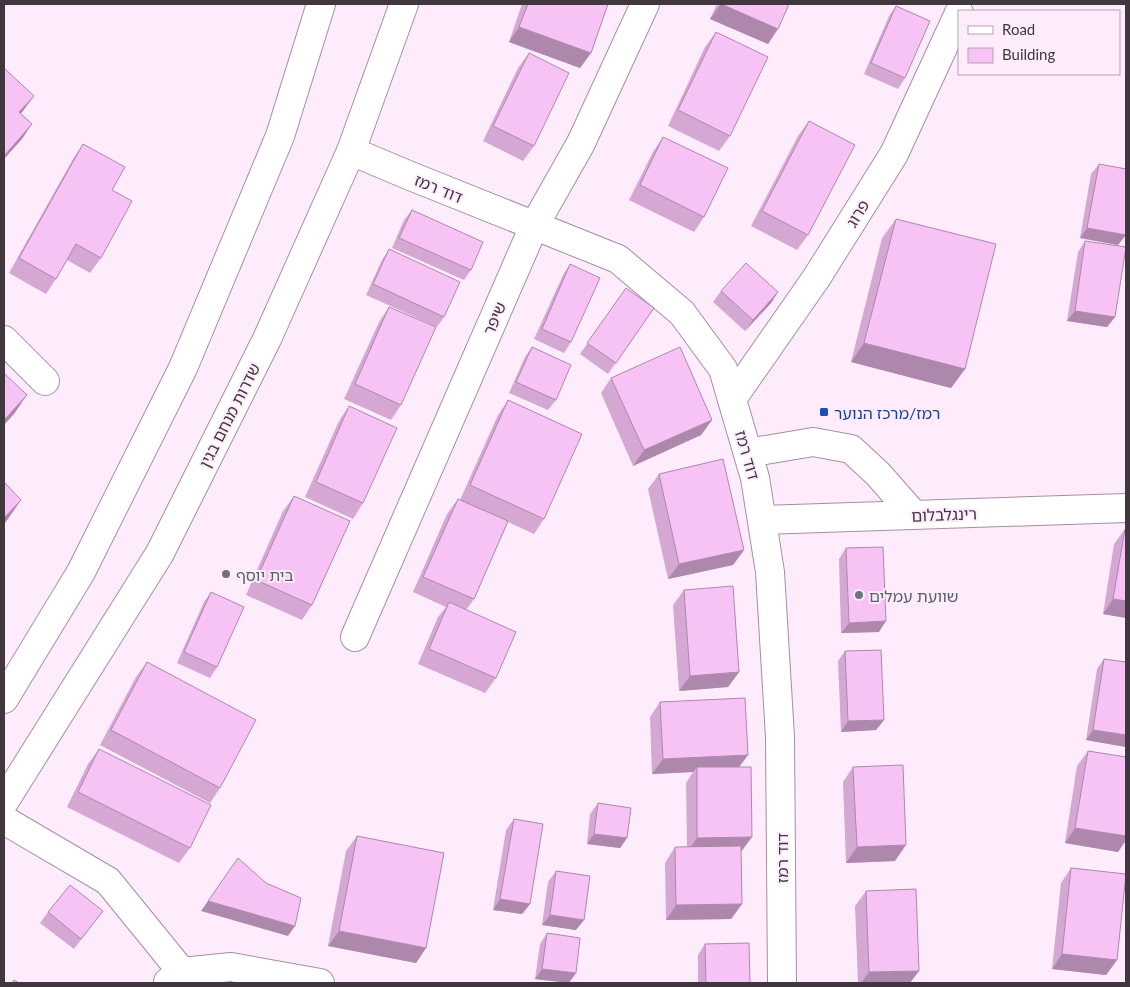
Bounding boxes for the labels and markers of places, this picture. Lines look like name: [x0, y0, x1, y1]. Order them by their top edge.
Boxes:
place label: רמז/מרכז הנוער: [834, 403, 940, 422]
marker: רמז/מרכז הנוער: [818, 406, 830, 418]
place label: בית יוסף: [236, 565, 294, 584]
marker: בית יוסף: [220, 568, 232, 580]
place label: שוועת עמלים: [869, 586, 958, 605]
marker: שוועת עמלים: [853, 589, 865, 601]

